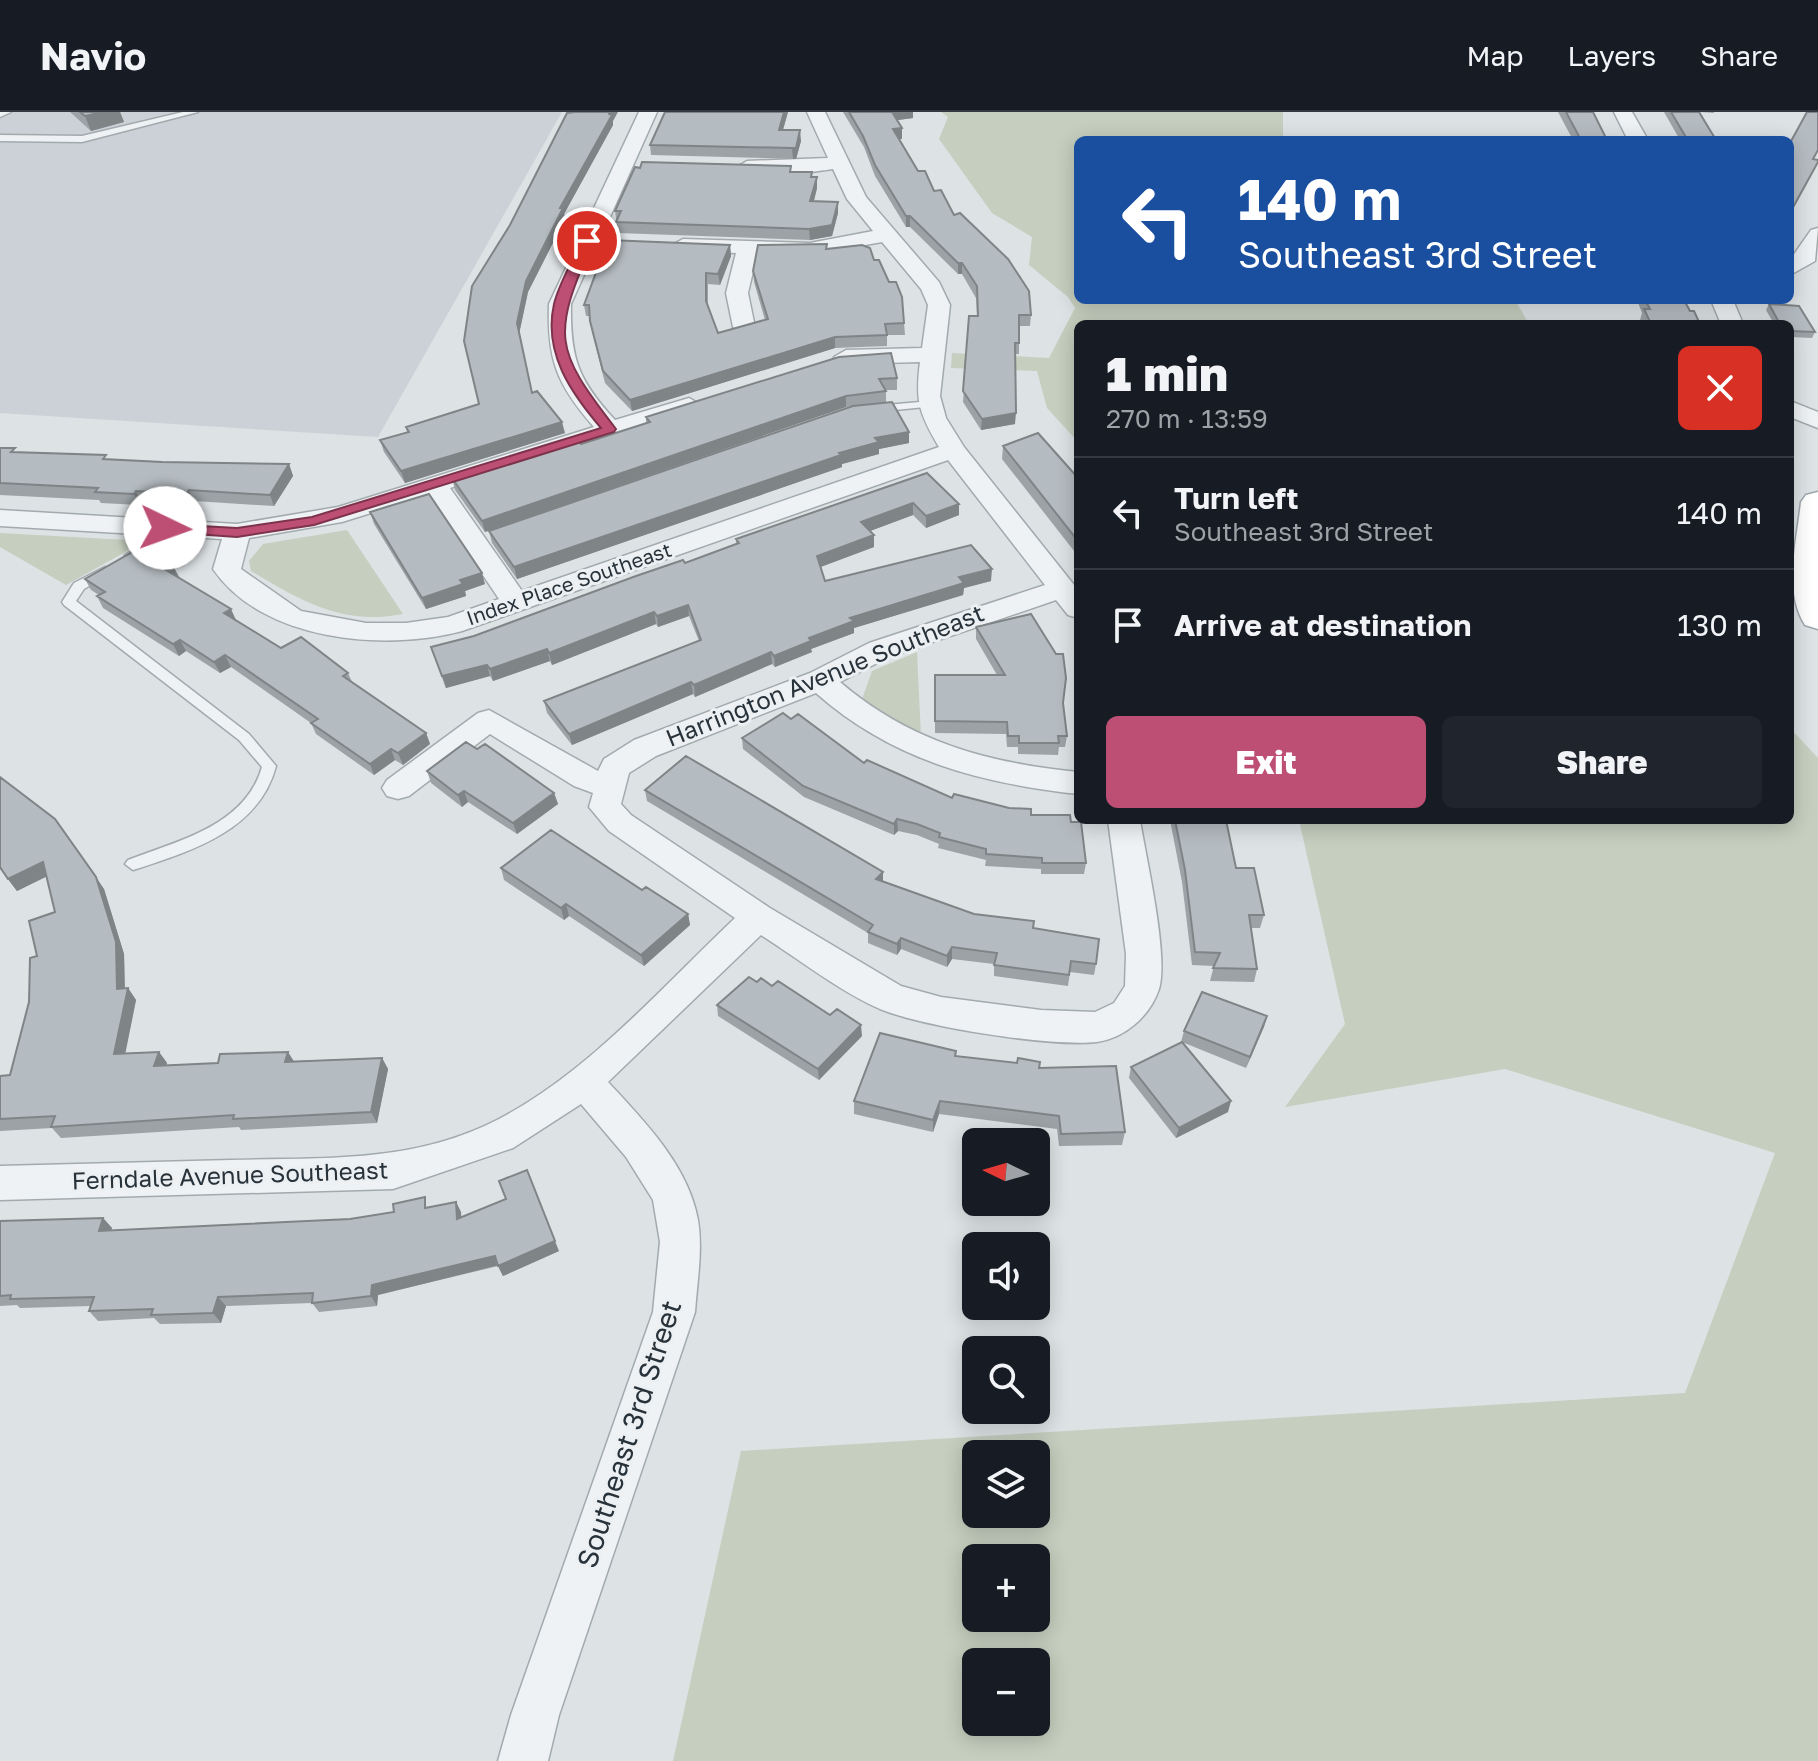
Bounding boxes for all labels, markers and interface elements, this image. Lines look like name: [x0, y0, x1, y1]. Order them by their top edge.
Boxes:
text: Navio: [40, 33, 146, 78]
text: Map: [1466, 39, 1524, 72]
text: Layers: [1568, 39, 1656, 72]
text: Share: [1700, 39, 1778, 72]
text: 140 m: [1238, 165, 1401, 232]
icon: left: [1106, 168, 1210, 272]
pin: [553, 207, 621, 275]
icon: arrive: [565, 219, 609, 263]
text: Southeast 3rd Street: [1238, 233, 1597, 276]
text: 1 min: [1106, 344, 1228, 402]
button: close: [1678, 346, 1762, 430]
text: 270 m · 13:59: [1106, 403, 1268, 434]
text: Turn left: [1174, 480, 1299, 516]
position arrow: [123, 486, 207, 570]
icon: left: [1106, 491, 1150, 535]
text: 140 m: [1677, 495, 1762, 531]
text: Southeast 3rd Street: [1174, 516, 1433, 547]
street label: Index Place Southeast: [463, 537, 674, 629]
street label: Harrington Avenue Southeast: [661, 597, 988, 752]
icon: arrive: [1106, 603, 1150, 647]
text: Arrive at destination: [1174, 607, 1471, 643]
text: 130 m: [1677, 607, 1762, 643]
button: Exit: [1106, 716, 1426, 808]
button: Share: [1442, 716, 1762, 808]
north arrow: [962, 1128, 1050, 1216]
map controls: [962, 1128, 1050, 1736]
street label: Ferndale Avenue Southeast: [71, 1154, 389, 1195]
button: sound: [962, 1232, 1050, 1320]
street label: Southeast 3rd Street: [570, 1296, 687, 1572]
button: search: [962, 1336, 1050, 1424]
button: layers: [962, 1440, 1050, 1528]
button: +: [962, 1544, 1050, 1632]
button: −: [962, 1648, 1050, 1736]

